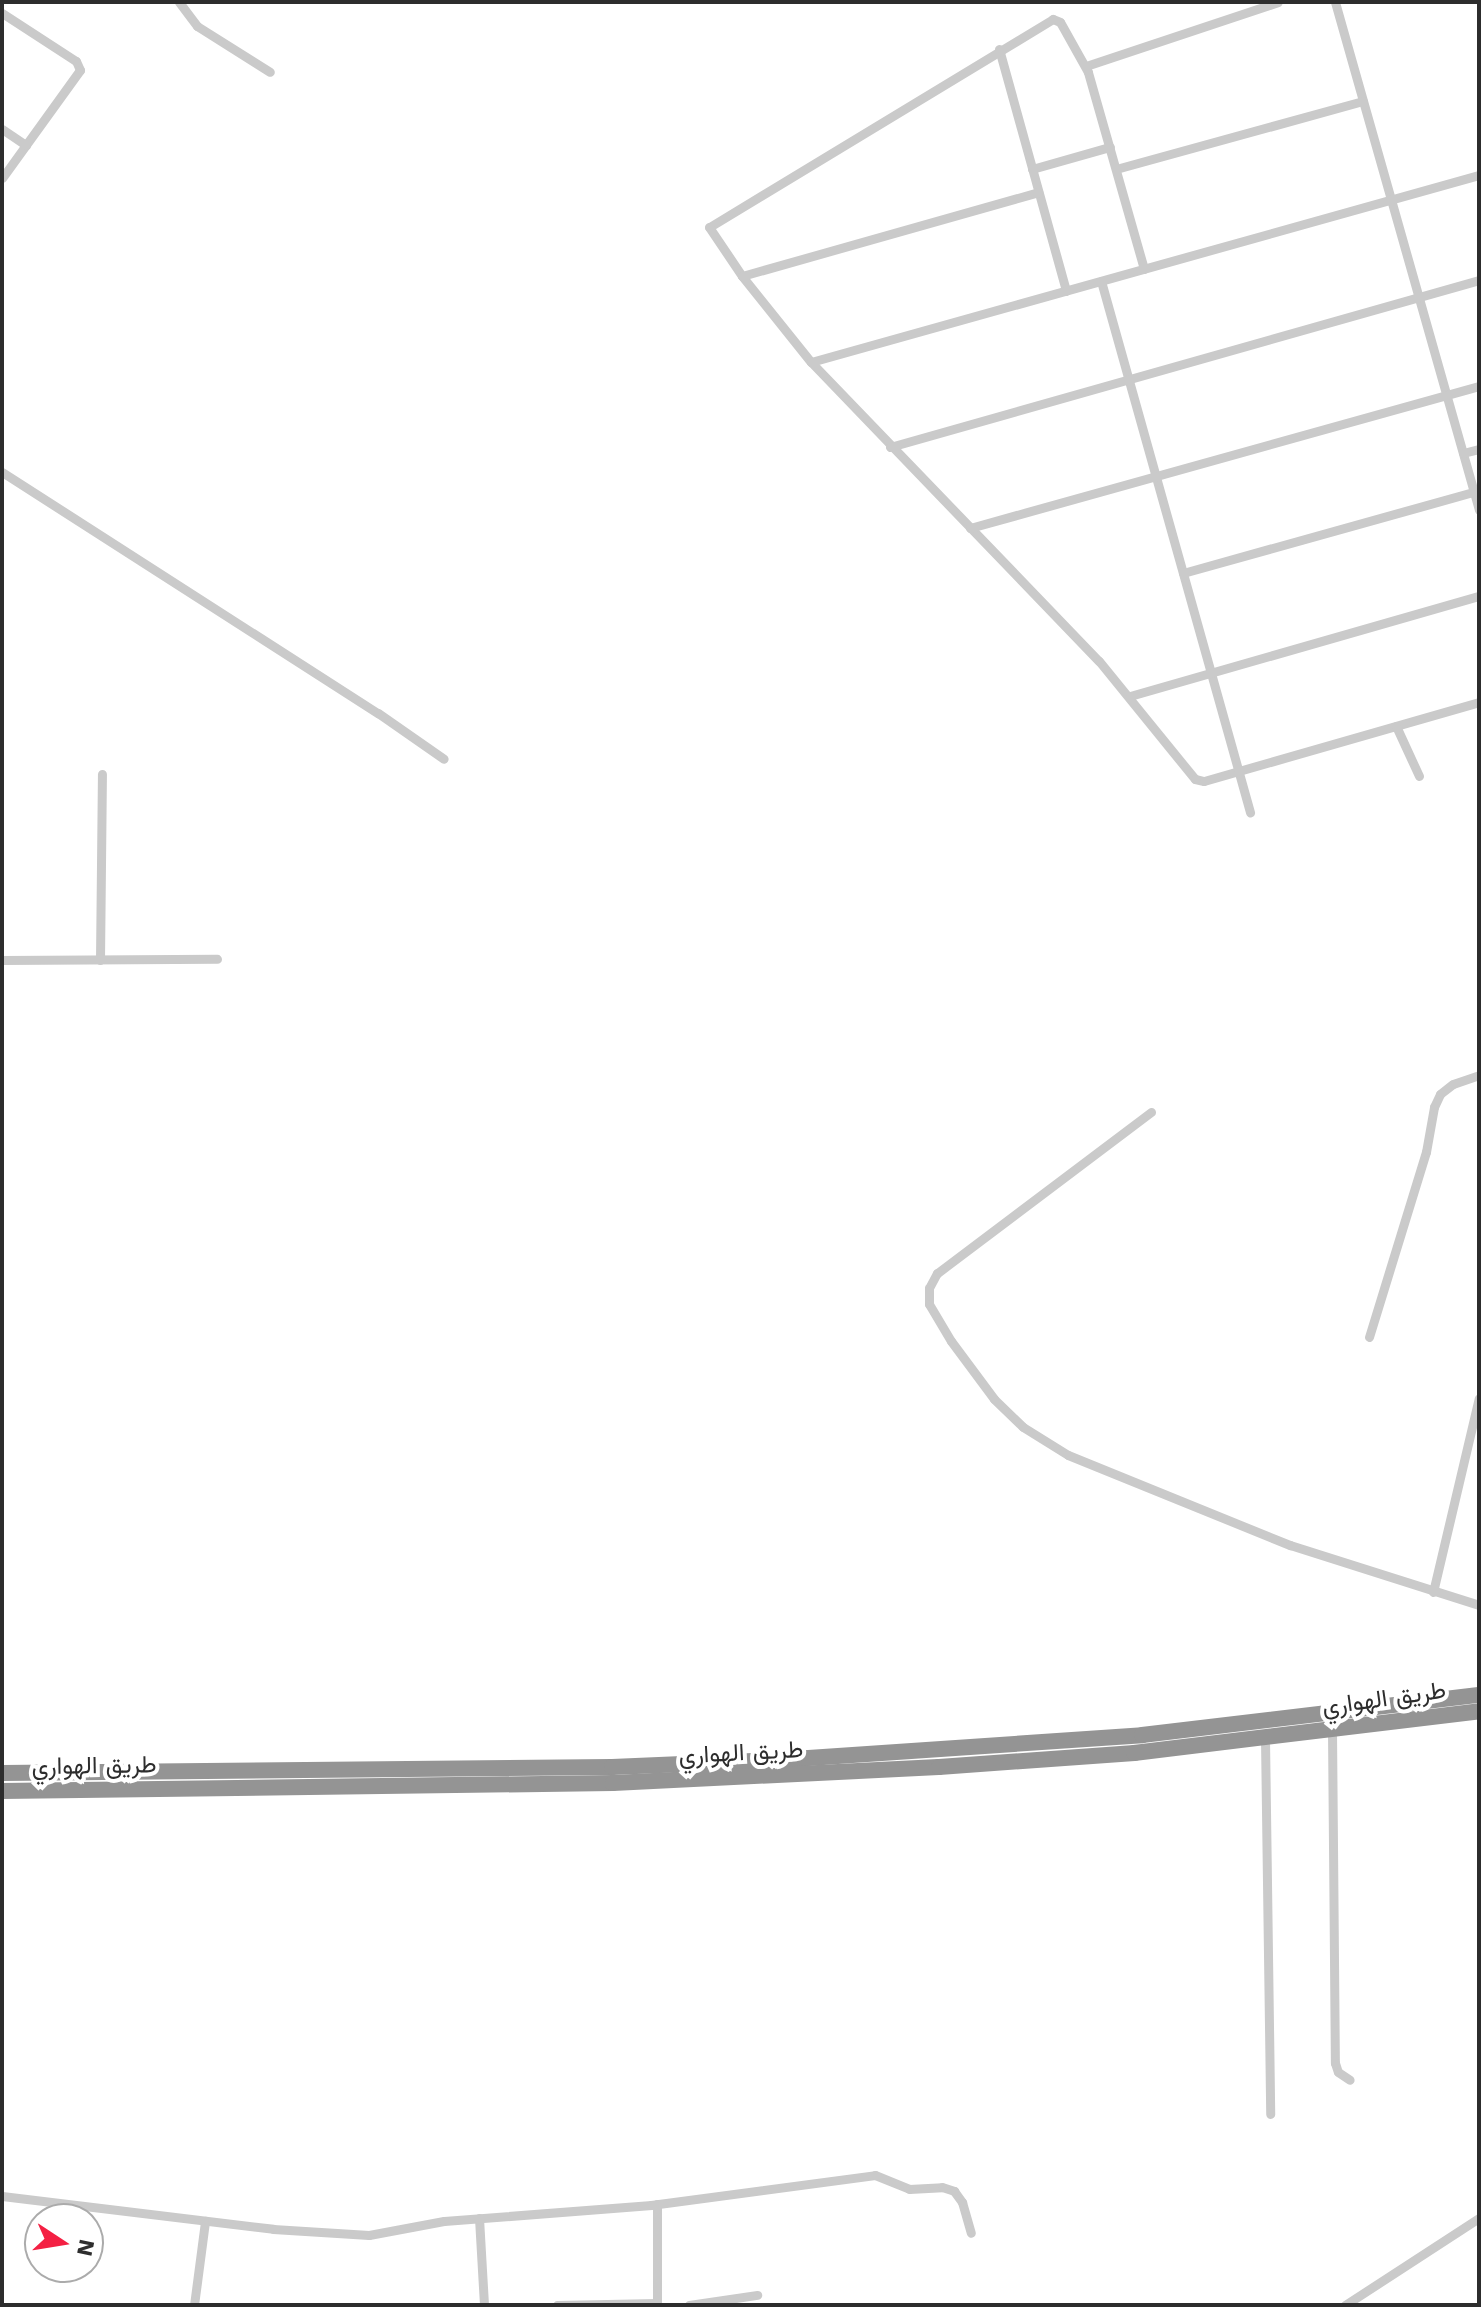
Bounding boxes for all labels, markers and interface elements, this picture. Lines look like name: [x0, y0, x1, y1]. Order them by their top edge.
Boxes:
street label: طريق الهواري: [1320, 1676, 1448, 1722]
street label: طريق الهواري: [678, 1735, 804, 1771]
street label: طريق الهواري: [31, 1751, 157, 1781]
north arrow: [24, 2203, 104, 2283]
text: N: [72, 2237, 100, 2258]

